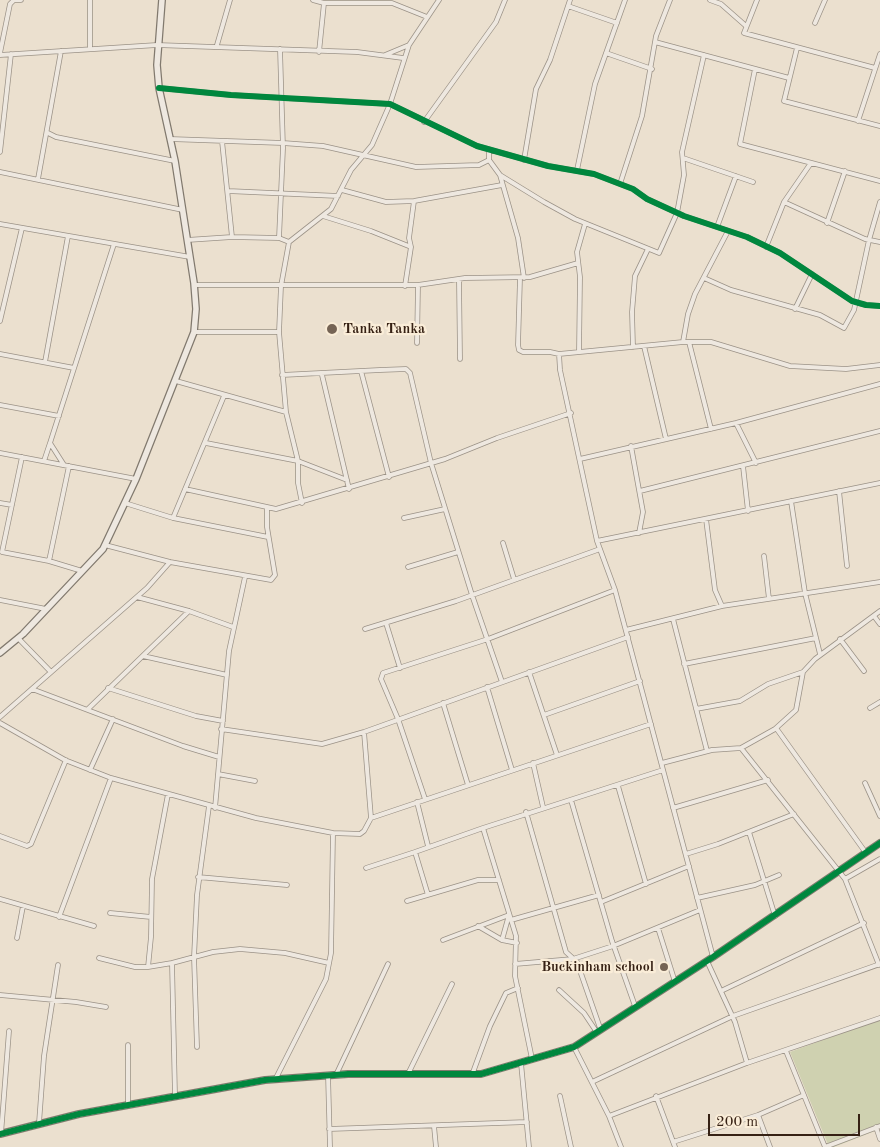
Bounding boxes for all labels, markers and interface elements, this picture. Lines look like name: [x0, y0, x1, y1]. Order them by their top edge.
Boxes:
place label: Tanka Tanka: [343, 321, 425, 337]
marker: Tanka Tanka: [325, 322, 339, 336]
place label: Buckinham school: [541, 959, 654, 975]
marker: Buckinham school: [658, 961, 670, 973]
scale bar: [710, 1104, 862, 1136]
text: 200 m: [716, 1115, 758, 1130]

